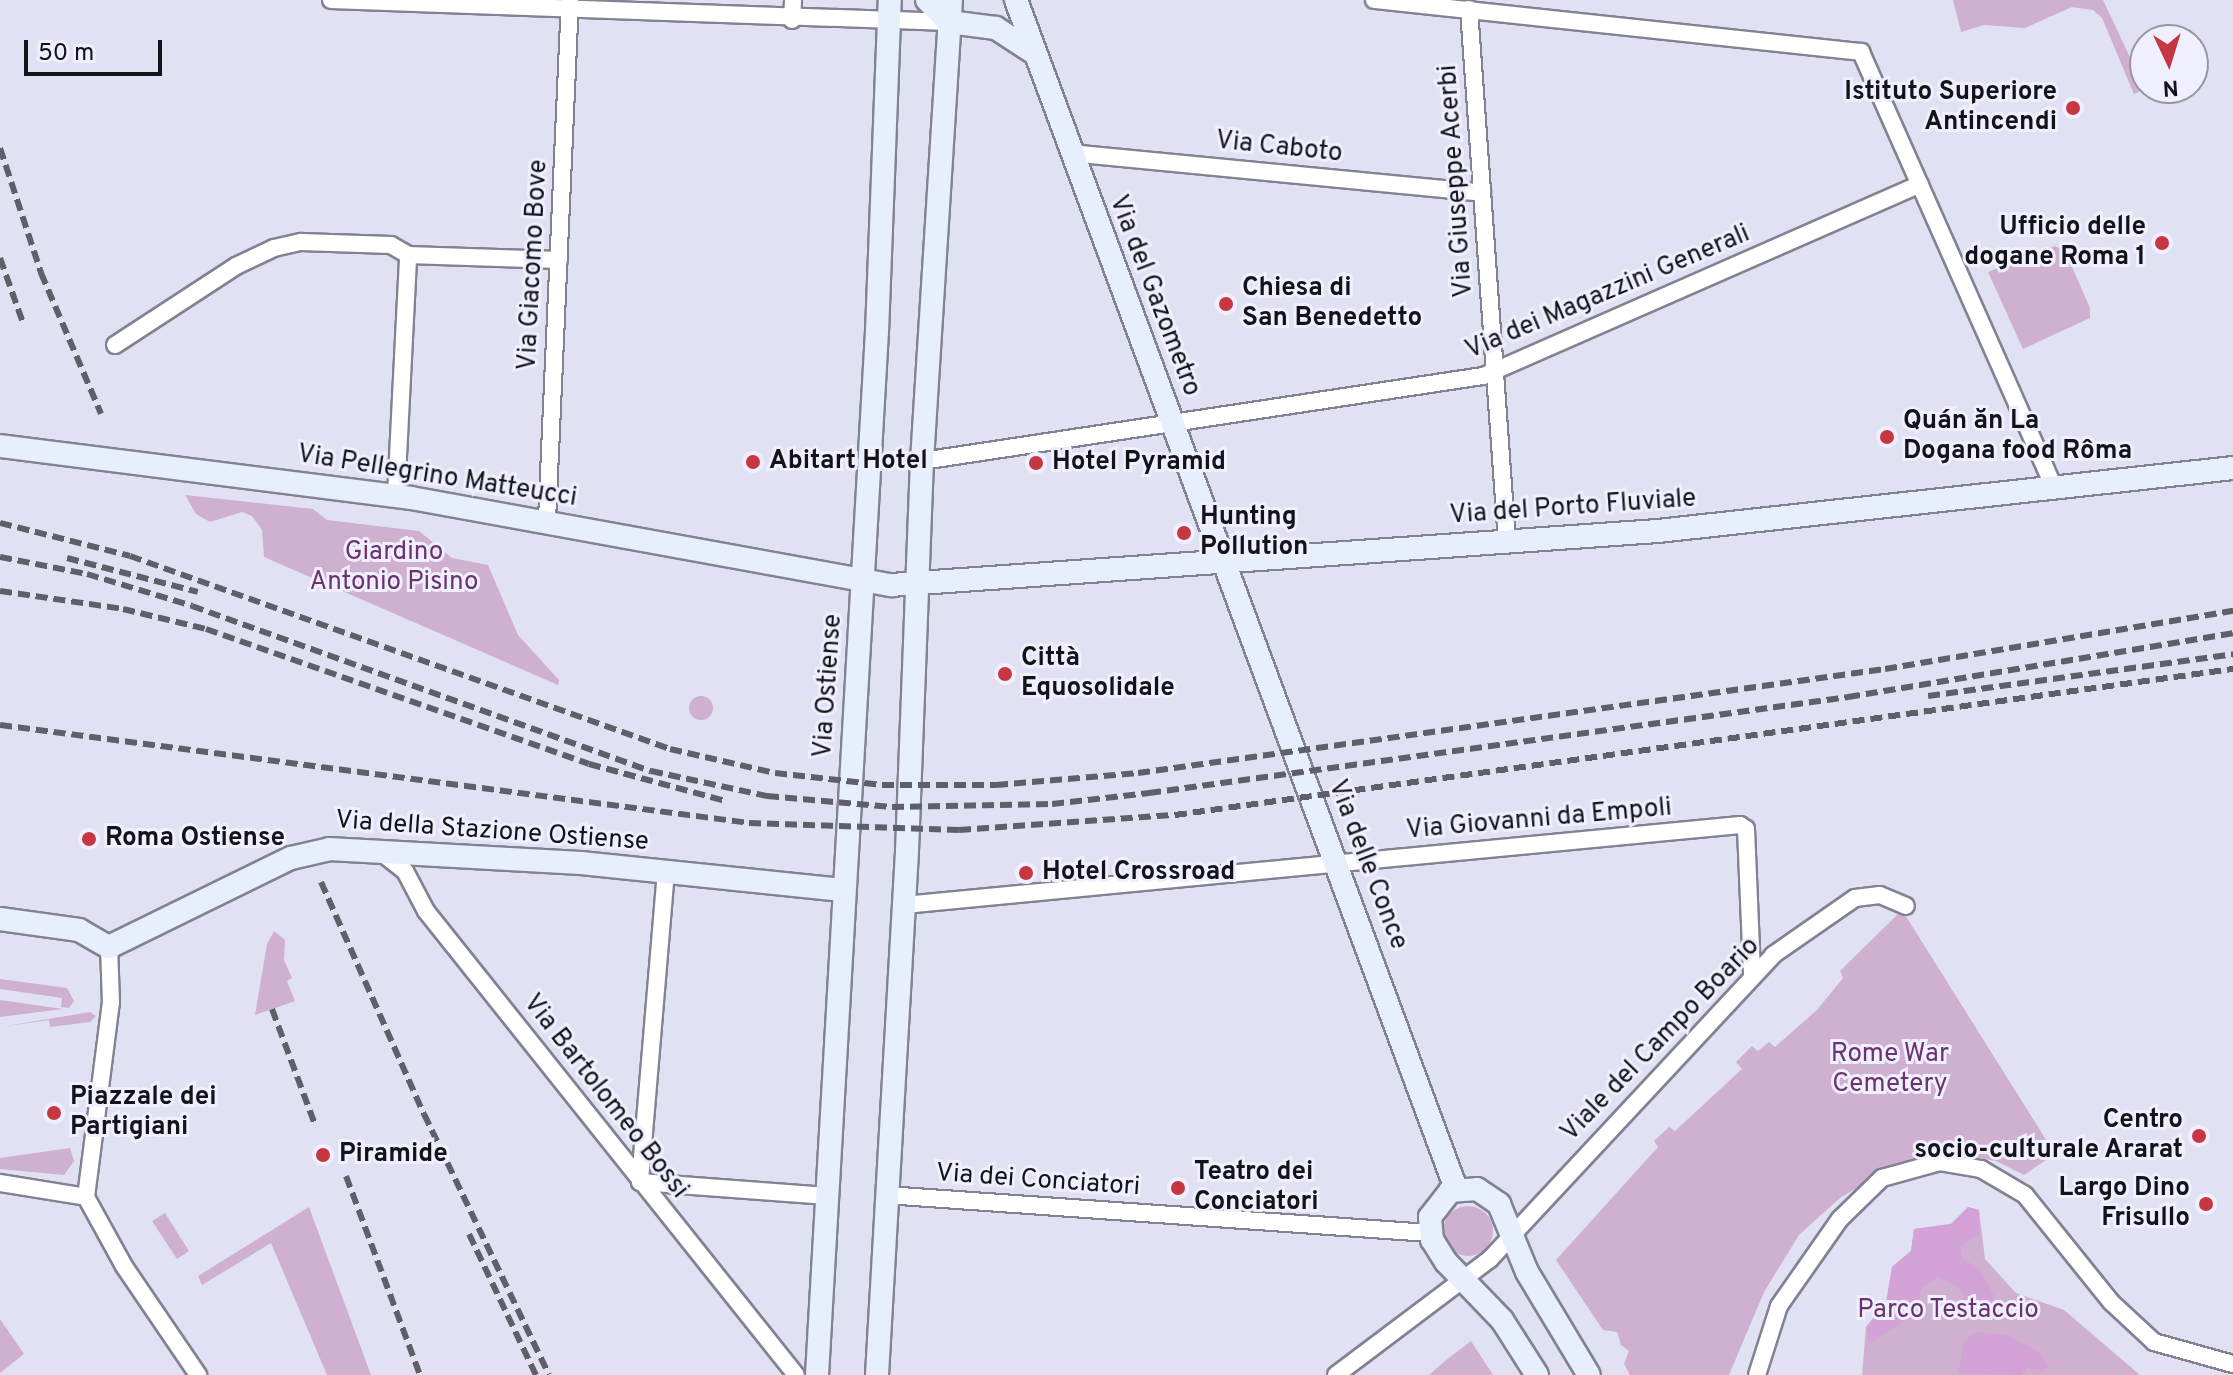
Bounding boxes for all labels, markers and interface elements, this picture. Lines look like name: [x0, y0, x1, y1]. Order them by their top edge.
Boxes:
scale bar: [28, 24, 166, 74]
north arrow: [2129, 24, 2209, 104]
text: 50 m: [38, 39, 94, 69]
street label: Via Giuseppe Acerbi: [1433, 63, 1481, 299]
text: N: [2162, 72, 2179, 100]
place label: Istituto Superiore Antincendi: [1844, 77, 2057, 138]
marker: Istituto Superiore Antincendi: [2064, 99, 2082, 117]
street label: Via Caboto: [1214, 126, 1344, 170]
street label: Via Giacomo Bove: [513, 159, 555, 371]
street label: Via del Gazometro: [1101, 191, 1207, 401]
place label: Ufficio delle dogane Roma 1: [1964, 212, 2146, 274]
street label: Via dei Magazzini Generali: [1461, 219, 1755, 367]
marker: Ufficio delle dogane Roma 1: [2153, 234, 2171, 252]
place label: Chiesa di San Benedetto: [1242, 273, 1422, 334]
marker: Chiesa di San Benedetto: [1217, 295, 1235, 313]
place label: Quán ăn La Dogana food Rôma: [1903, 406, 2132, 468]
marker: Quán ăn La Dogana food Rôma: [1878, 428, 1896, 446]
street label: Via Pellegrino Matteucci: [295, 439, 579, 515]
place label: Abitart Hotel: [769, 446, 928, 478]
place label: Hotel Pyramid: [1052, 447, 1226, 479]
marker: Abitart Hotel: [744, 453, 762, 471]
marker: Hotel Pyramid: [1027, 454, 1045, 472]
street label: Via del Porto Fluviale: [1449, 484, 1697, 532]
place label: Hunting Pollution: [1200, 502, 1308, 564]
marker: Hunting Pollution: [1175, 524, 1193, 542]
park label: Giardino Antonio Pisino: [309, 537, 479, 598]
street label: Via Ostiense: [808, 613, 850, 759]
place label: Città Equosolidale: [1021, 643, 1175, 704]
marker: Città Equosolidale: [996, 665, 1014, 683]
street label: Via delle Conce: [1320, 776, 1414, 954]
street label: Via Giovanni da Empoli: [1405, 793, 1673, 847]
street label: Via della Stazione Ostiense: [334, 805, 650, 859]
place label: Roma Ostiense: [105, 823, 285, 855]
marker: Roma Ostiense: [80, 830, 98, 848]
place label: Hotel Crossroad: [1042, 857, 1235, 889]
marker: Hotel Crossroad: [1017, 864, 1035, 882]
street label: Viale del Campo Boario: [1555, 931, 1767, 1149]
street label: Via Bartolomeo Bossi: [516, 989, 694, 1205]
park label: Rome War Cemetery: [1831, 1039, 1949, 1100]
place label: Piazzale dei Partigiani: [70, 1082, 217, 1144]
marker: Piazzale dei Partigiani: [45, 1104, 63, 1122]
place label: Centro socio-culturale Ararat: [1913, 1105, 2183, 1166]
marker: Centro socio-culturale Ararat: [2190, 1127, 2208, 1145]
place label: Piramide: [339, 1139, 448, 1171]
marker: Piramide: [314, 1146, 332, 1164]
place label: Teatro dei Conciatori: [1194, 1157, 1319, 1218]
street label: Via dei Conciatori: [935, 1158, 1141, 1204]
place label: Largo Dino Frisullo: [2058, 1173, 2190, 1234]
marker: Teatro dei Conciatori: [1169, 1179, 1187, 1197]
marker: Largo Dino Frisullo: [2197, 1195, 2215, 1213]
park label: Parco Testaccio: [1857, 1295, 2039, 1327]

